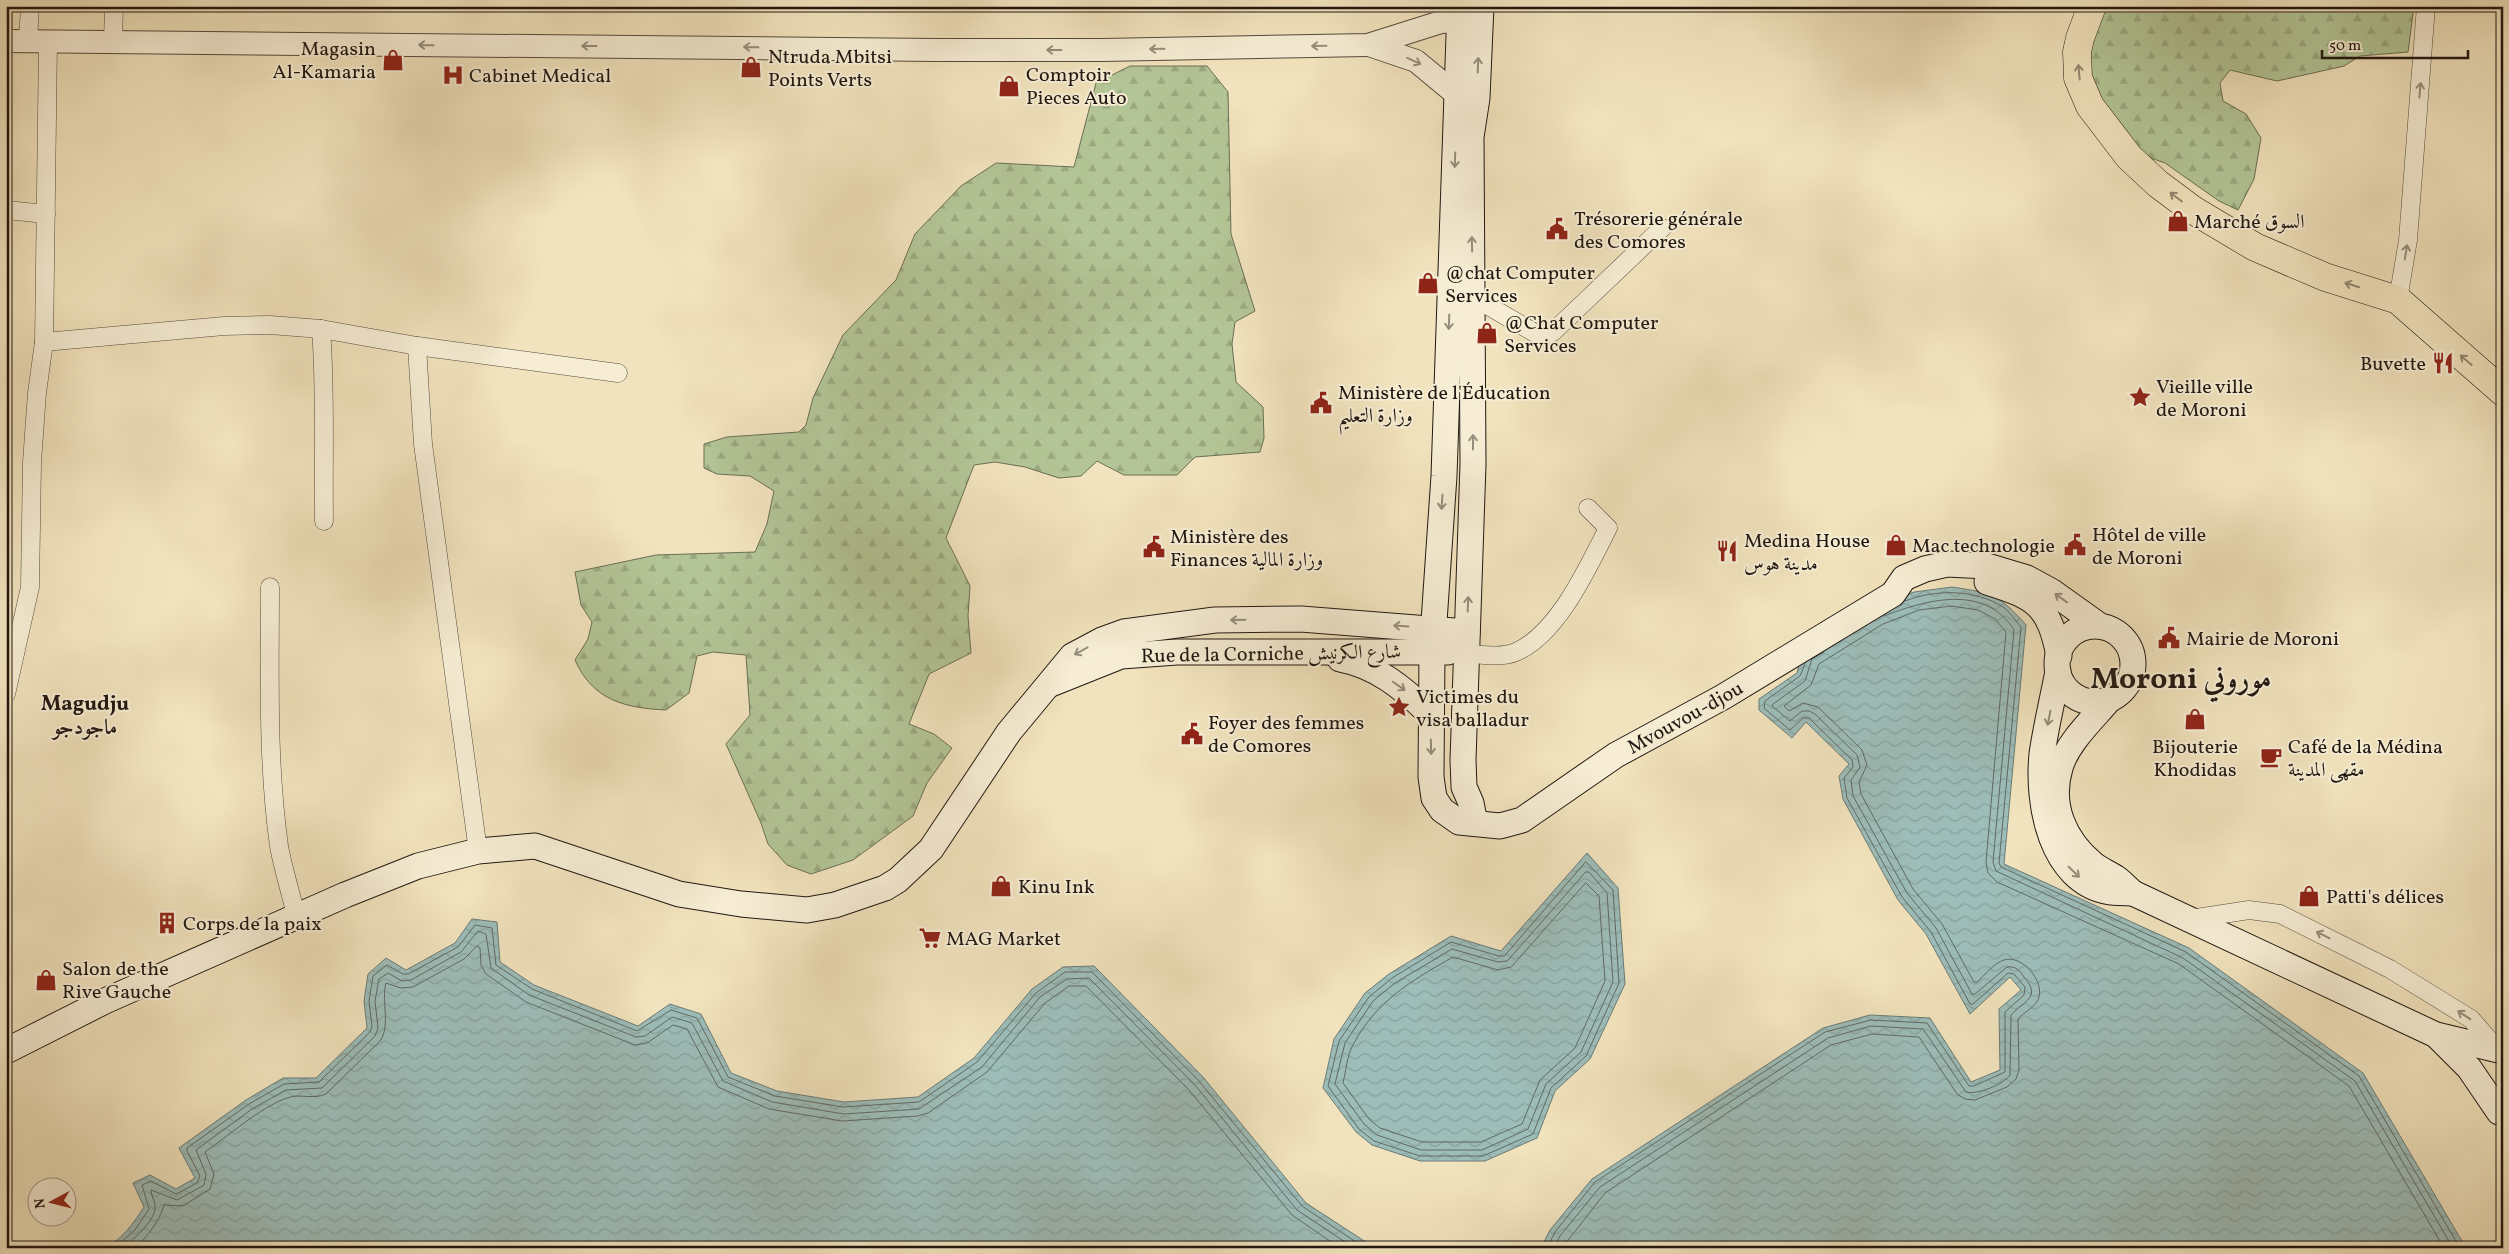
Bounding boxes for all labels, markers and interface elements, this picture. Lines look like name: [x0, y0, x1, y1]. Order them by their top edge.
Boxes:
scale bar: [2322, 28, 2468, 60]
place label: Magasin Al-Kamaria: [273, 36, 376, 87]
text: 50 m: [2329, 36, 2361, 57]
one-way arrow: [418, 40, 434, 50]
one-way arrow: [581, 41, 597, 51]
one-way arrow: [1312, 41, 1328, 51]
one-way arrow: [743, 42, 760, 52]
place label: Ntruda Mbitsi Points Verts: [768, 44, 892, 95]
one-way arrow: [1149, 44, 1165, 53]
one-way arrow: [1046, 45, 1062, 55]
shop icon: Magasin Al-Kamaria: [380, 47, 406, 73]
shop icon: Ntruda Mbitsi Points Verts: [738, 54, 764, 80]
one-way arrow: [1406, 56, 1421, 66]
one-way arrow: [1473, 57, 1483, 74]
hospital icon: Cabinet Medical: [440, 62, 466, 88]
place label: Comptoir Pieces Auto: [1026, 62, 1127, 113]
place label: Cabinet Medical: [469, 63, 611, 91]
one-way arrow: [2074, 64, 2083, 80]
shop icon: Comptoir Pieces Auto: [996, 73, 1022, 99]
one-way arrow: [2415, 83, 2424, 99]
one-way arrow: [1450, 152, 1459, 168]
one-way arrow: [2170, 192, 2183, 203]
place label: Trésorerie générale des Comores: [1574, 206, 1743, 257]
shop icon: Marché السوق: [2165, 208, 2191, 234]
place label: Marché السوق: [2194, 209, 2305, 237]
public building icon: Trésorerie générale des Comores: [1544, 216, 1570, 242]
one-way arrow: [1467, 237, 1477, 253]
one-way arrow: [2401, 245, 2411, 261]
place label: @chat Computer Services: [1445, 260, 1595, 311]
shop icon: @chat Computer Services: [1415, 270, 1441, 296]
one-way arrow: [2344, 280, 2360, 290]
place label: @Chat Computer Services: [1504, 310, 1658, 361]
one-way arrow: [1444, 314, 1453, 330]
shop icon: @Chat Computer Services: [1474, 320, 1500, 346]
restaurant icon: Buvette: [2430, 350, 2456, 376]
place label: Buvette: [2360, 351, 2426, 379]
one-way arrow: [2460, 354, 2473, 366]
place label: Vieille ville de Moroni: [2156, 374, 2253, 425]
place label: Ministère de l'Éducation وزارة التعليم: [1338, 380, 1551, 435]
place icon: Vieille ville de Moroni: [2127, 384, 2153, 410]
public building icon: Ministère de l'Éducation وزارة التعليم: [1308, 390, 1334, 416]
one-way arrow: [1468, 434, 1478, 450]
one-way arrow: [1437, 494, 1447, 510]
place label: Hôtel de ville de Moroni: [2092, 522, 2206, 573]
place label: Ministère des Finances وزارة المالية: [1170, 524, 1323, 575]
place label: Medina House مدينة هوس: [1744, 528, 1870, 579]
shop icon: Mac technologie: [1883, 532, 1909, 558]
public building icon: Hôtel de ville de Moroni: [2062, 532, 2088, 558]
place label: Mac technologie: [1912, 533, 2055, 561]
public building icon: Ministère des Finances وزارة المالية: [1141, 534, 1167, 560]
restaurant icon: Medina House مدينة هوس: [1714, 538, 1740, 564]
one-way arrow: [2055, 592, 2068, 603]
one-way arrow: [1463, 597, 1472, 613]
one-way arrow: [1231, 615, 1247, 625]
one-way arrow: [1393, 621, 1409, 630]
public building icon: Mairie de Moroni: [2156, 625, 2182, 651]
place label: Mairie de Moroni: [2186, 626, 2339, 654]
street label: Rue de la Corniche شارع الكرنيش: [1141, 639, 1402, 673]
one-way arrow: [1074, 646, 1088, 656]
district label: Moroni موروني: [2090, 659, 2272, 703]
street label: Mvouvou-djou: [1623, 675, 1749, 762]
one-way arrow: [1392, 681, 1406, 691]
place label: Victimes du visa balladur: [1416, 684, 1529, 735]
district label: Magudju ماجودجو: [41, 690, 129, 743]
place icon: Victimes du visa balladur: [1386, 694, 1412, 720]
shop icon: Bijouterie Khodidas: [2182, 706, 2208, 732]
place label: Foyer des femmes de Comores: [1208, 710, 1364, 761]
one-way arrow: [2044, 710, 2053, 726]
public building icon: Foyer des femmes de Comores: [1179, 721, 1205, 747]
place label: Bijouterie Khodidas: [2152, 734, 2238, 785]
place label: Café de la Médina مقهى المدينة: [2288, 734, 2443, 785]
one-way arrow: [1426, 738, 1435, 754]
cafe icon: Café de la Médina مقهى المدينة: [2258, 744, 2284, 770]
one-way arrow: [2067, 866, 2080, 878]
shop icon: Kinu Ink: [988, 873, 1014, 899]
place label: Kinu Ink: [1018, 874, 1095, 902]
shop icon: Patti's délices: [2296, 883, 2322, 909]
place label: Patti's délices: [2326, 884, 2444, 912]
building icon: Corps de la paix: [154, 910, 180, 936]
place label: Corps de la paix: [183, 911, 322, 939]
supermarket icon: MAG Market: [917, 925, 943, 951]
place label: MAG Market: [946, 926, 1061, 954]
one-way arrow: [2316, 930, 2331, 939]
place label: Salon de the Rive Gauche: [62, 956, 171, 1007]
shop icon: Salon de the Rive Gauche: [33, 967, 59, 993]
one-way arrow: [2458, 1010, 2472, 1020]
north arrow: [28, 1176, 78, 1226]
text: N: [31, 1197, 51, 1210]

